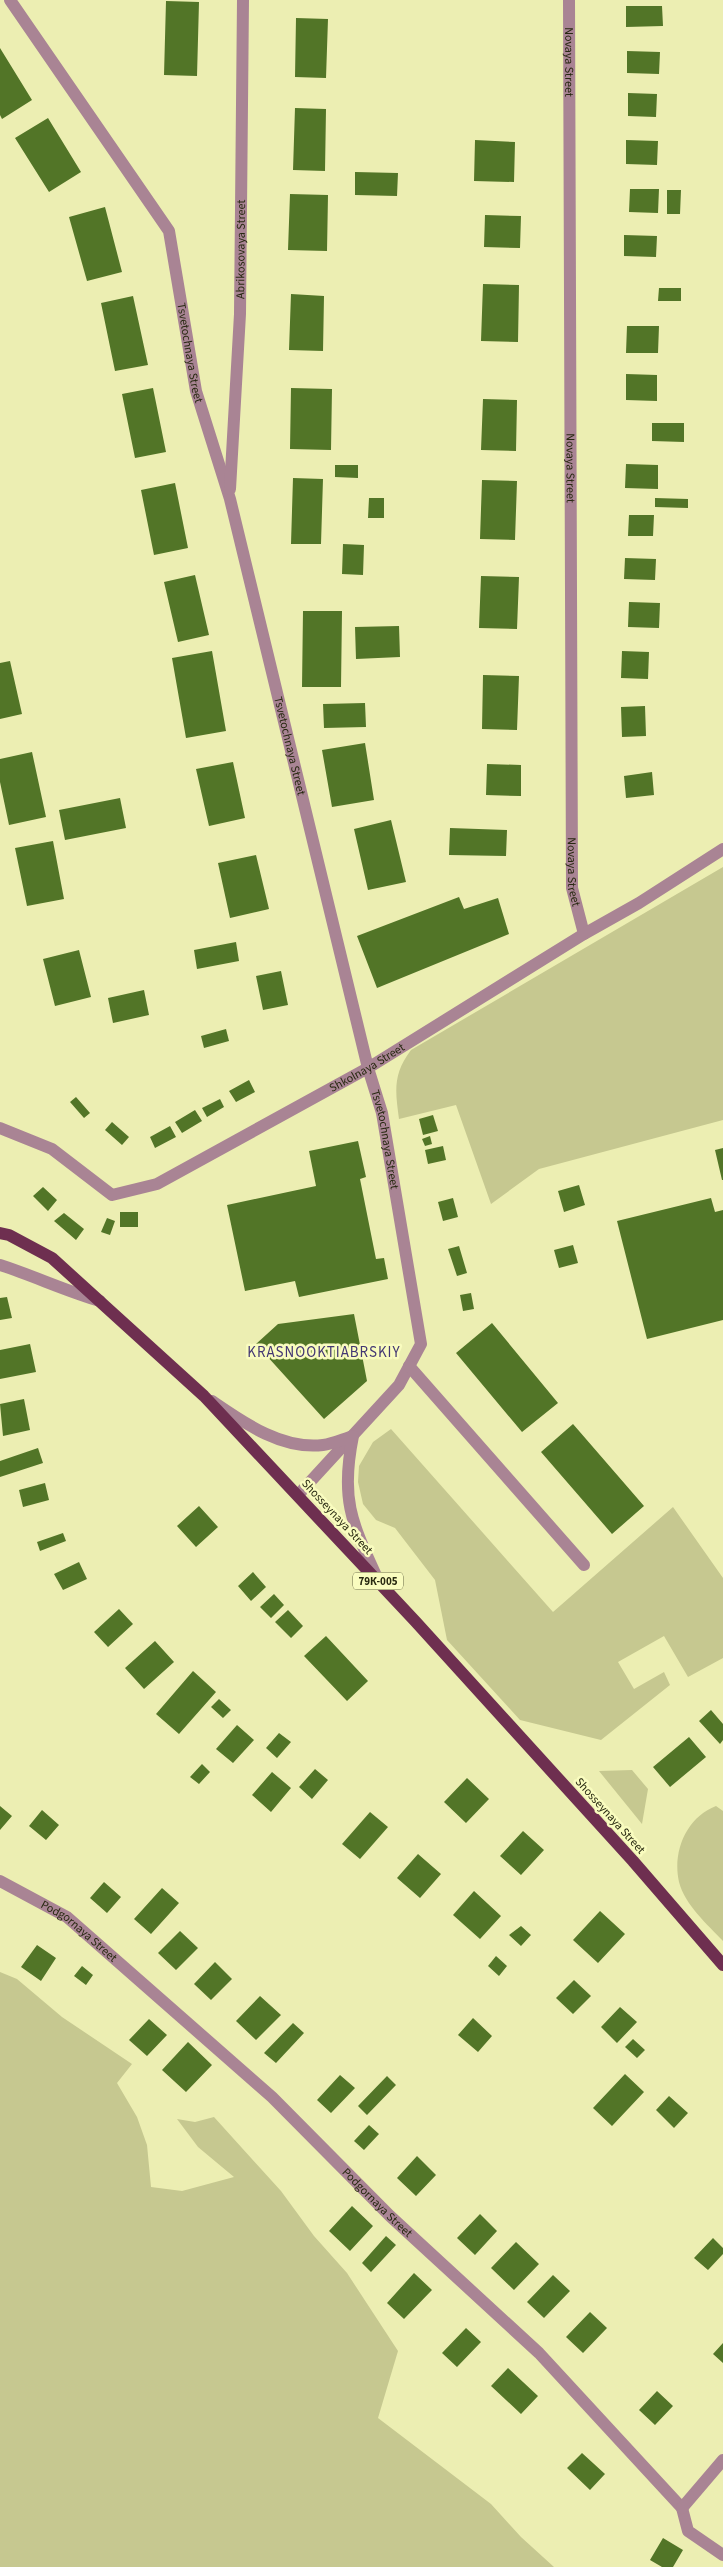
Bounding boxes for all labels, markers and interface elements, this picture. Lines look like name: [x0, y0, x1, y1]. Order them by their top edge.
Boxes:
street label: Novaya Street: [561, 27, 578, 97]
street label: Abrikosovaya Street: [232, 200, 250, 299]
street label: Tsvetochnaya Street: [173, 302, 208, 405]
street label: Novaya Street: [562, 433, 579, 503]
street label: Tsvetochnaya Street: [270, 695, 310, 797]
street label: Novaya Street: [563, 837, 585, 908]
street label: Shkolnaya Street: [326, 1039, 408, 1096]
street label: Tsvetochnaya Street: [367, 1087, 403, 1190]
district label: KRASNOOKTIABRSKIY: [247, 1342, 401, 1363]
street label: Shosseynaya Street: [298, 1476, 376, 1558]
road number: 79К-005: [353, 1572, 403, 1590]
street label: Shosseynaya Street: [571, 1774, 649, 1858]
street label: Podgornaya Street: [38, 1896, 121, 1966]
street label: Podgornaya Street: [338, 2164, 416, 2241]

